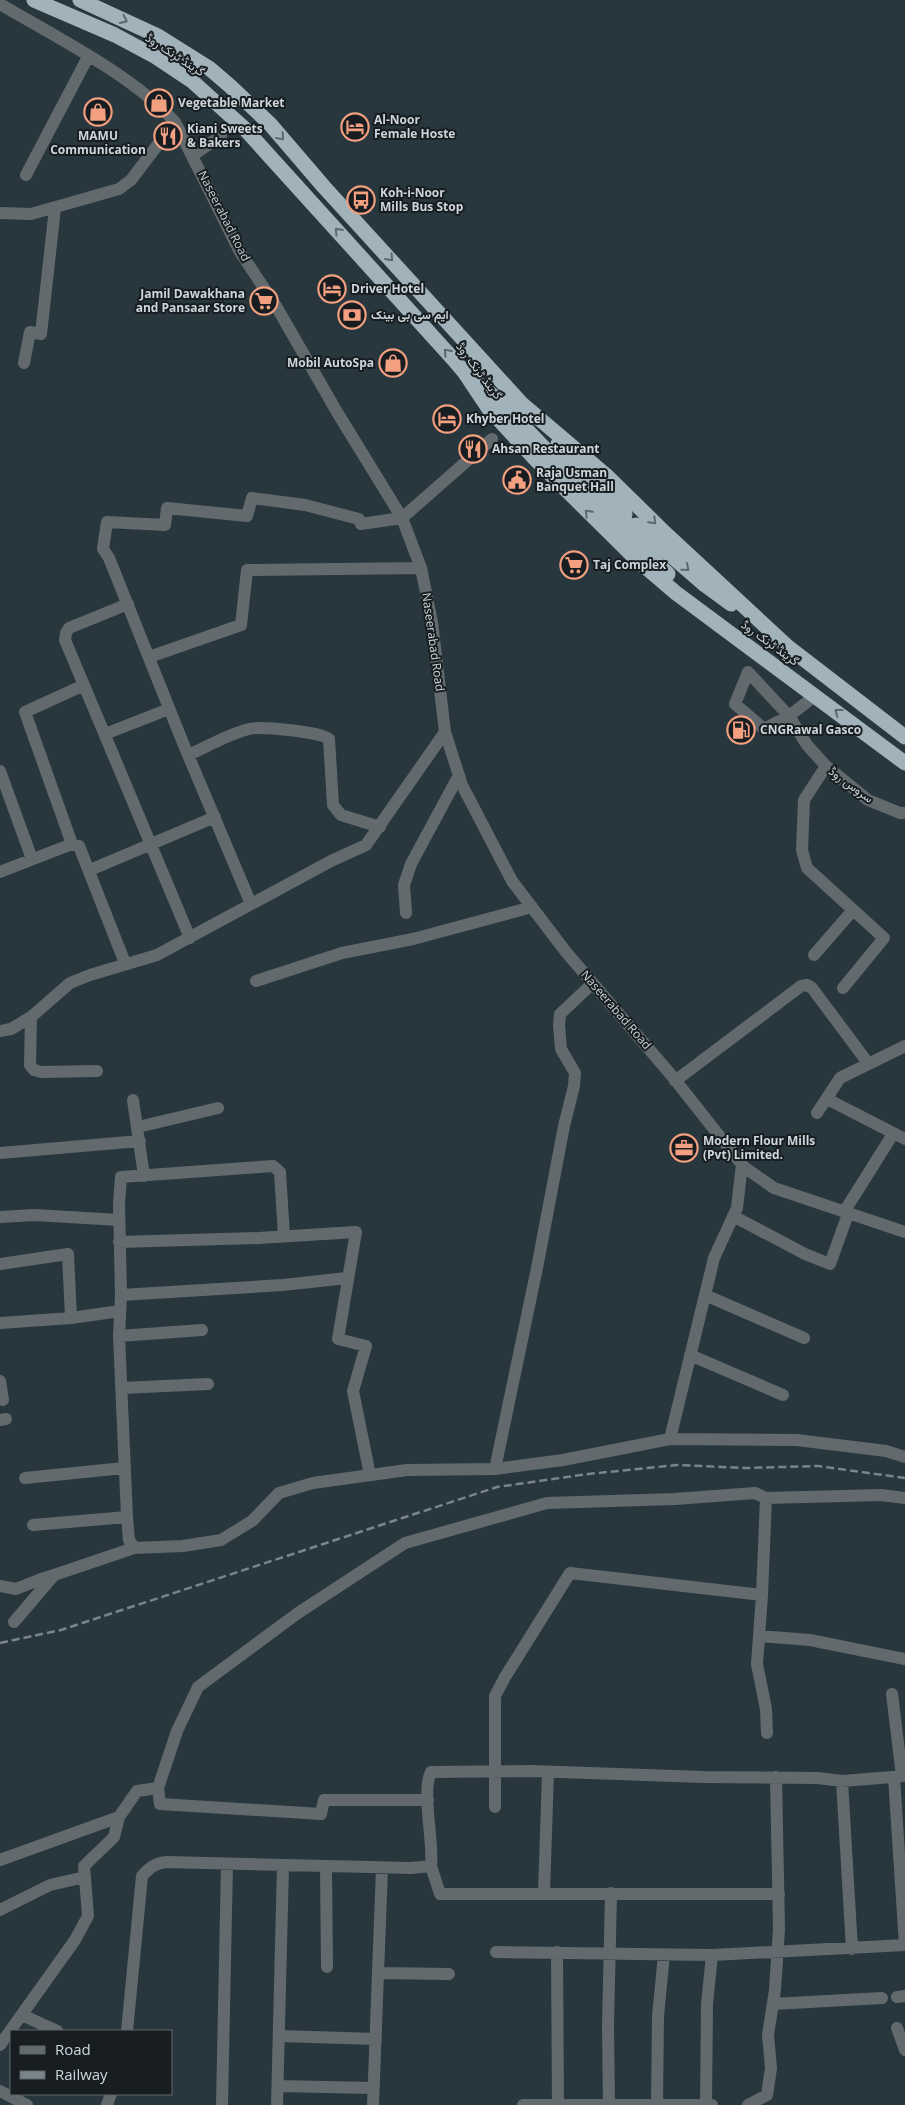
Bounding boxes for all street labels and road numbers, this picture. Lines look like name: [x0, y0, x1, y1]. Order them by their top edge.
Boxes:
street label: گرینڈ ٹرنک روڈ: [142, 29, 208, 80]
street label: Naseerabad Road: [194, 168, 255, 264]
street label: گرینڈ ٹرنک روڈ: [452, 339, 506, 403]
street label: Naseerabad Road: [418, 591, 449, 692]
street label: گرینڈ ٹرنک روڈ: [738, 616, 803, 669]
street label: سروس روڈ: [825, 763, 877, 807]
street label: Naseerabad Road: [577, 967, 655, 1053]

